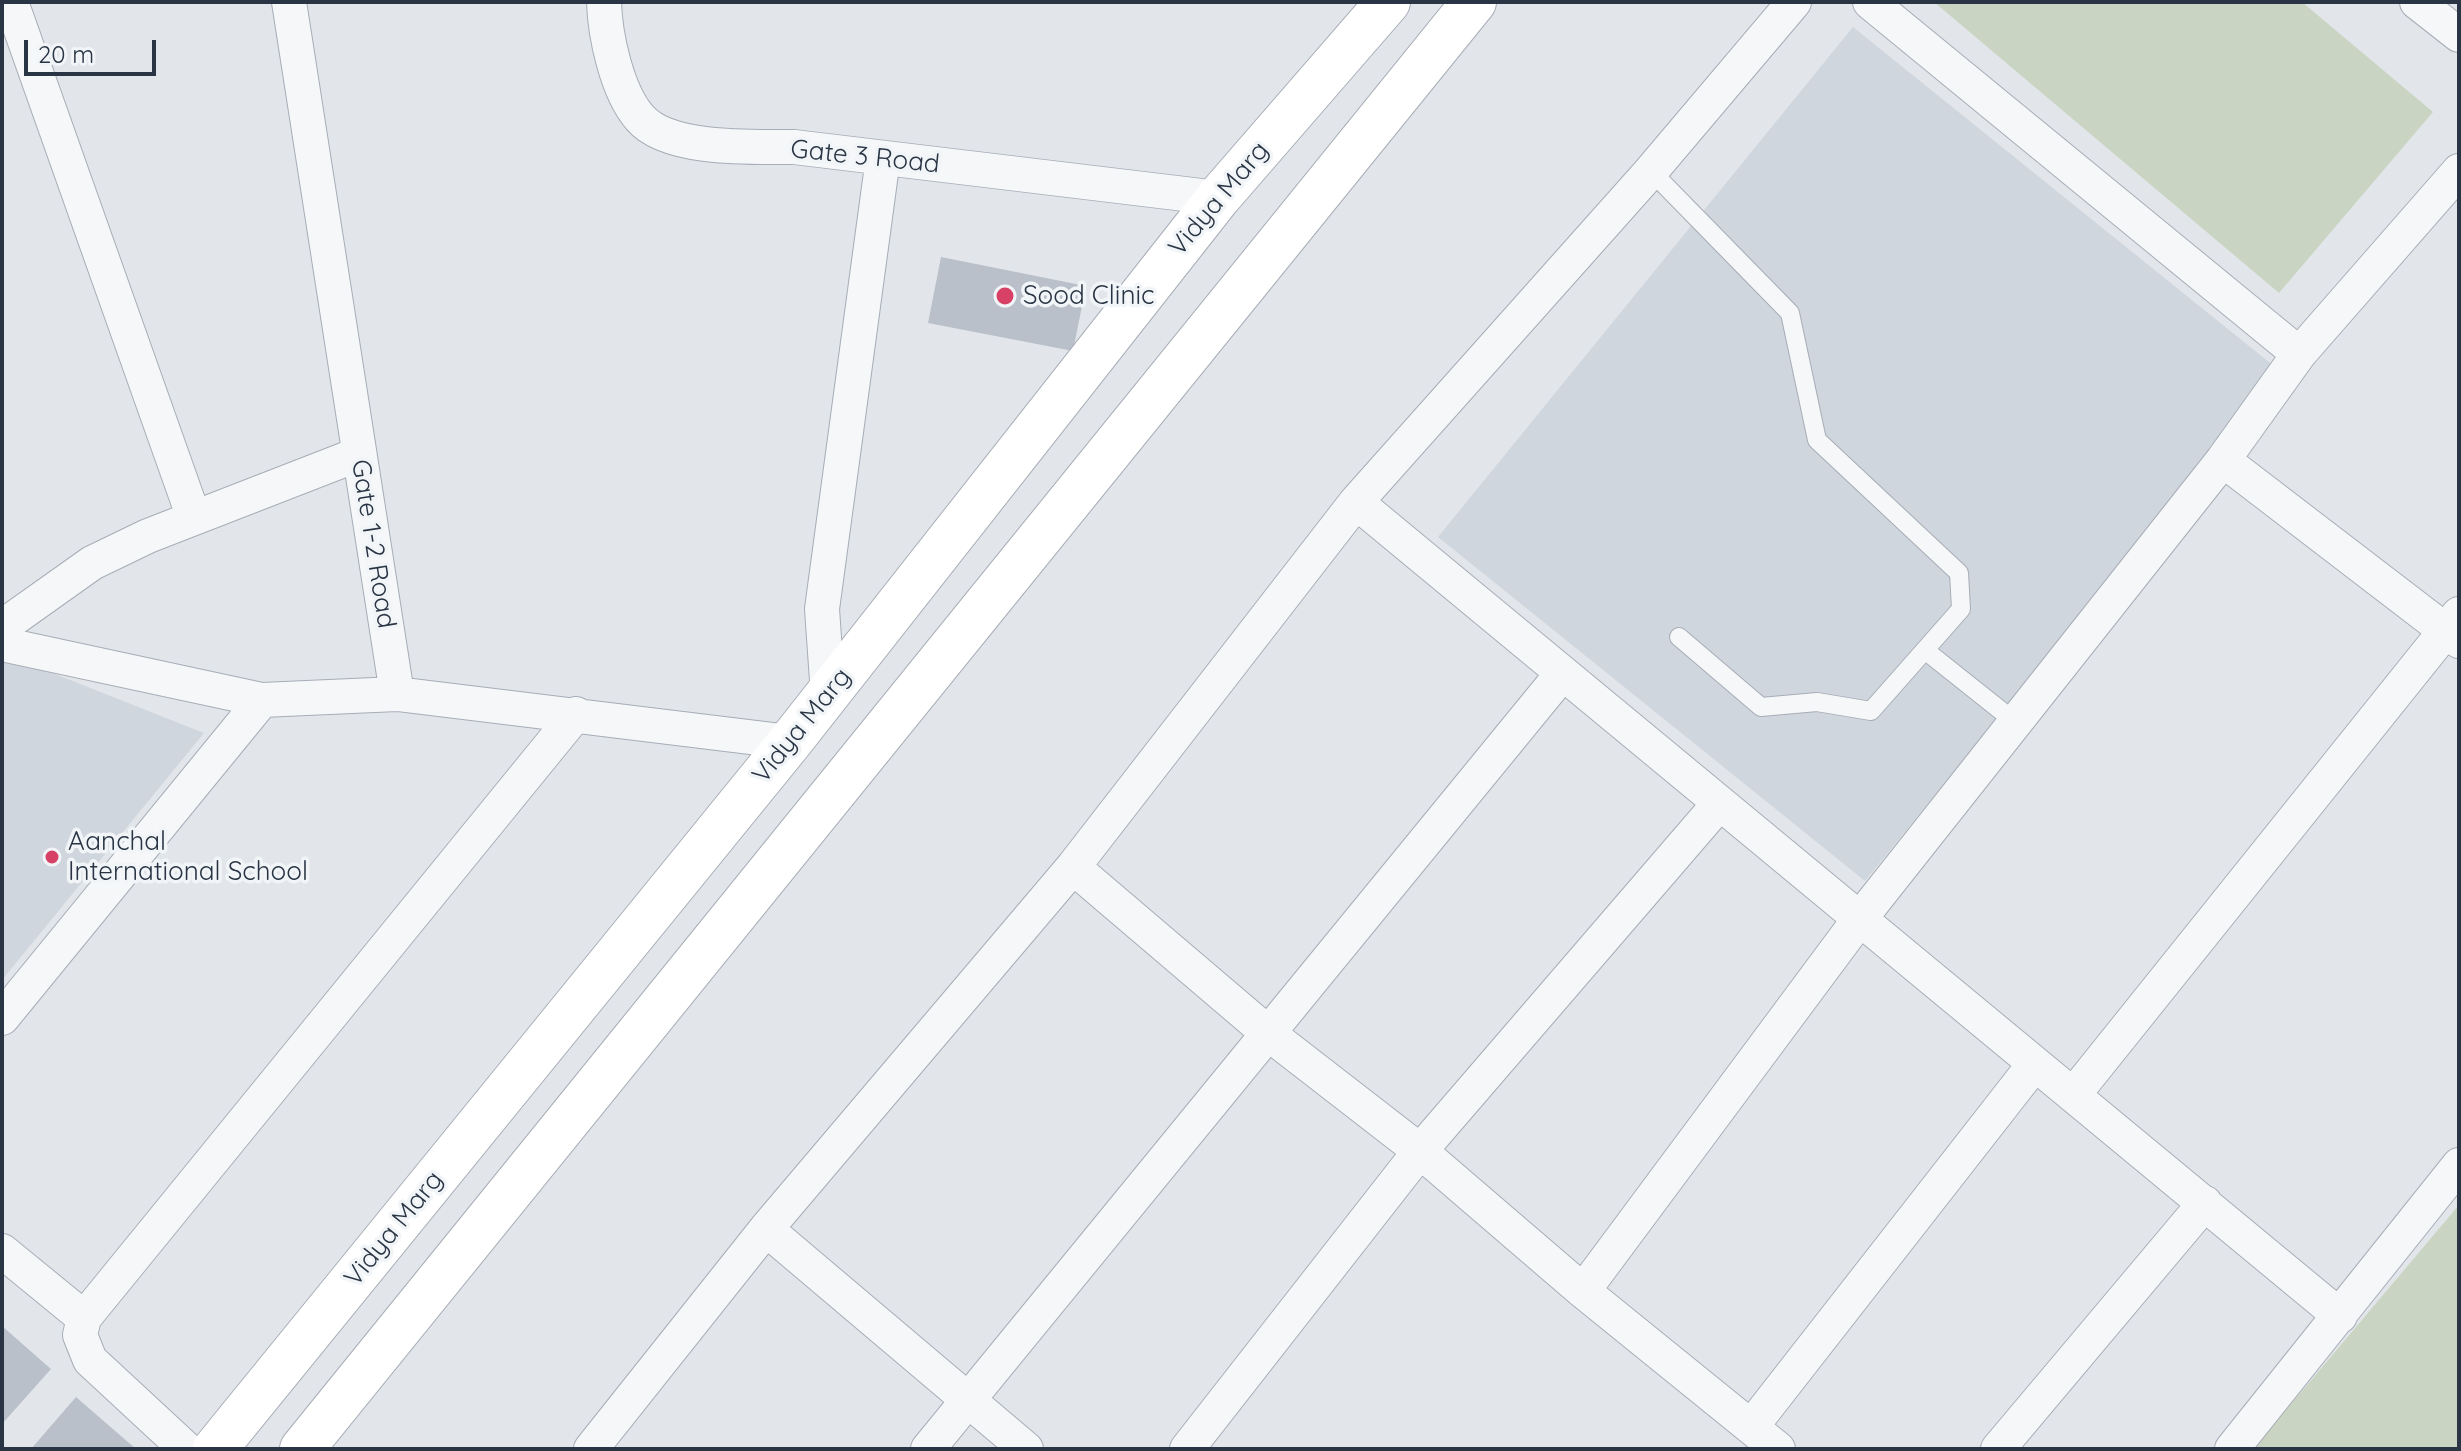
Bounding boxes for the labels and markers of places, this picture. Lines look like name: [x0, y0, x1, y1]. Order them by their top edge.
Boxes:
place label: Sood Clinic: [1023, 280, 1154, 312]
marker: Sood Clinic: [994, 285, 1016, 307]
place label: Aanchal International School: [68, 826, 308, 888]
marker: Aanchal International School: [43, 848, 61, 866]

